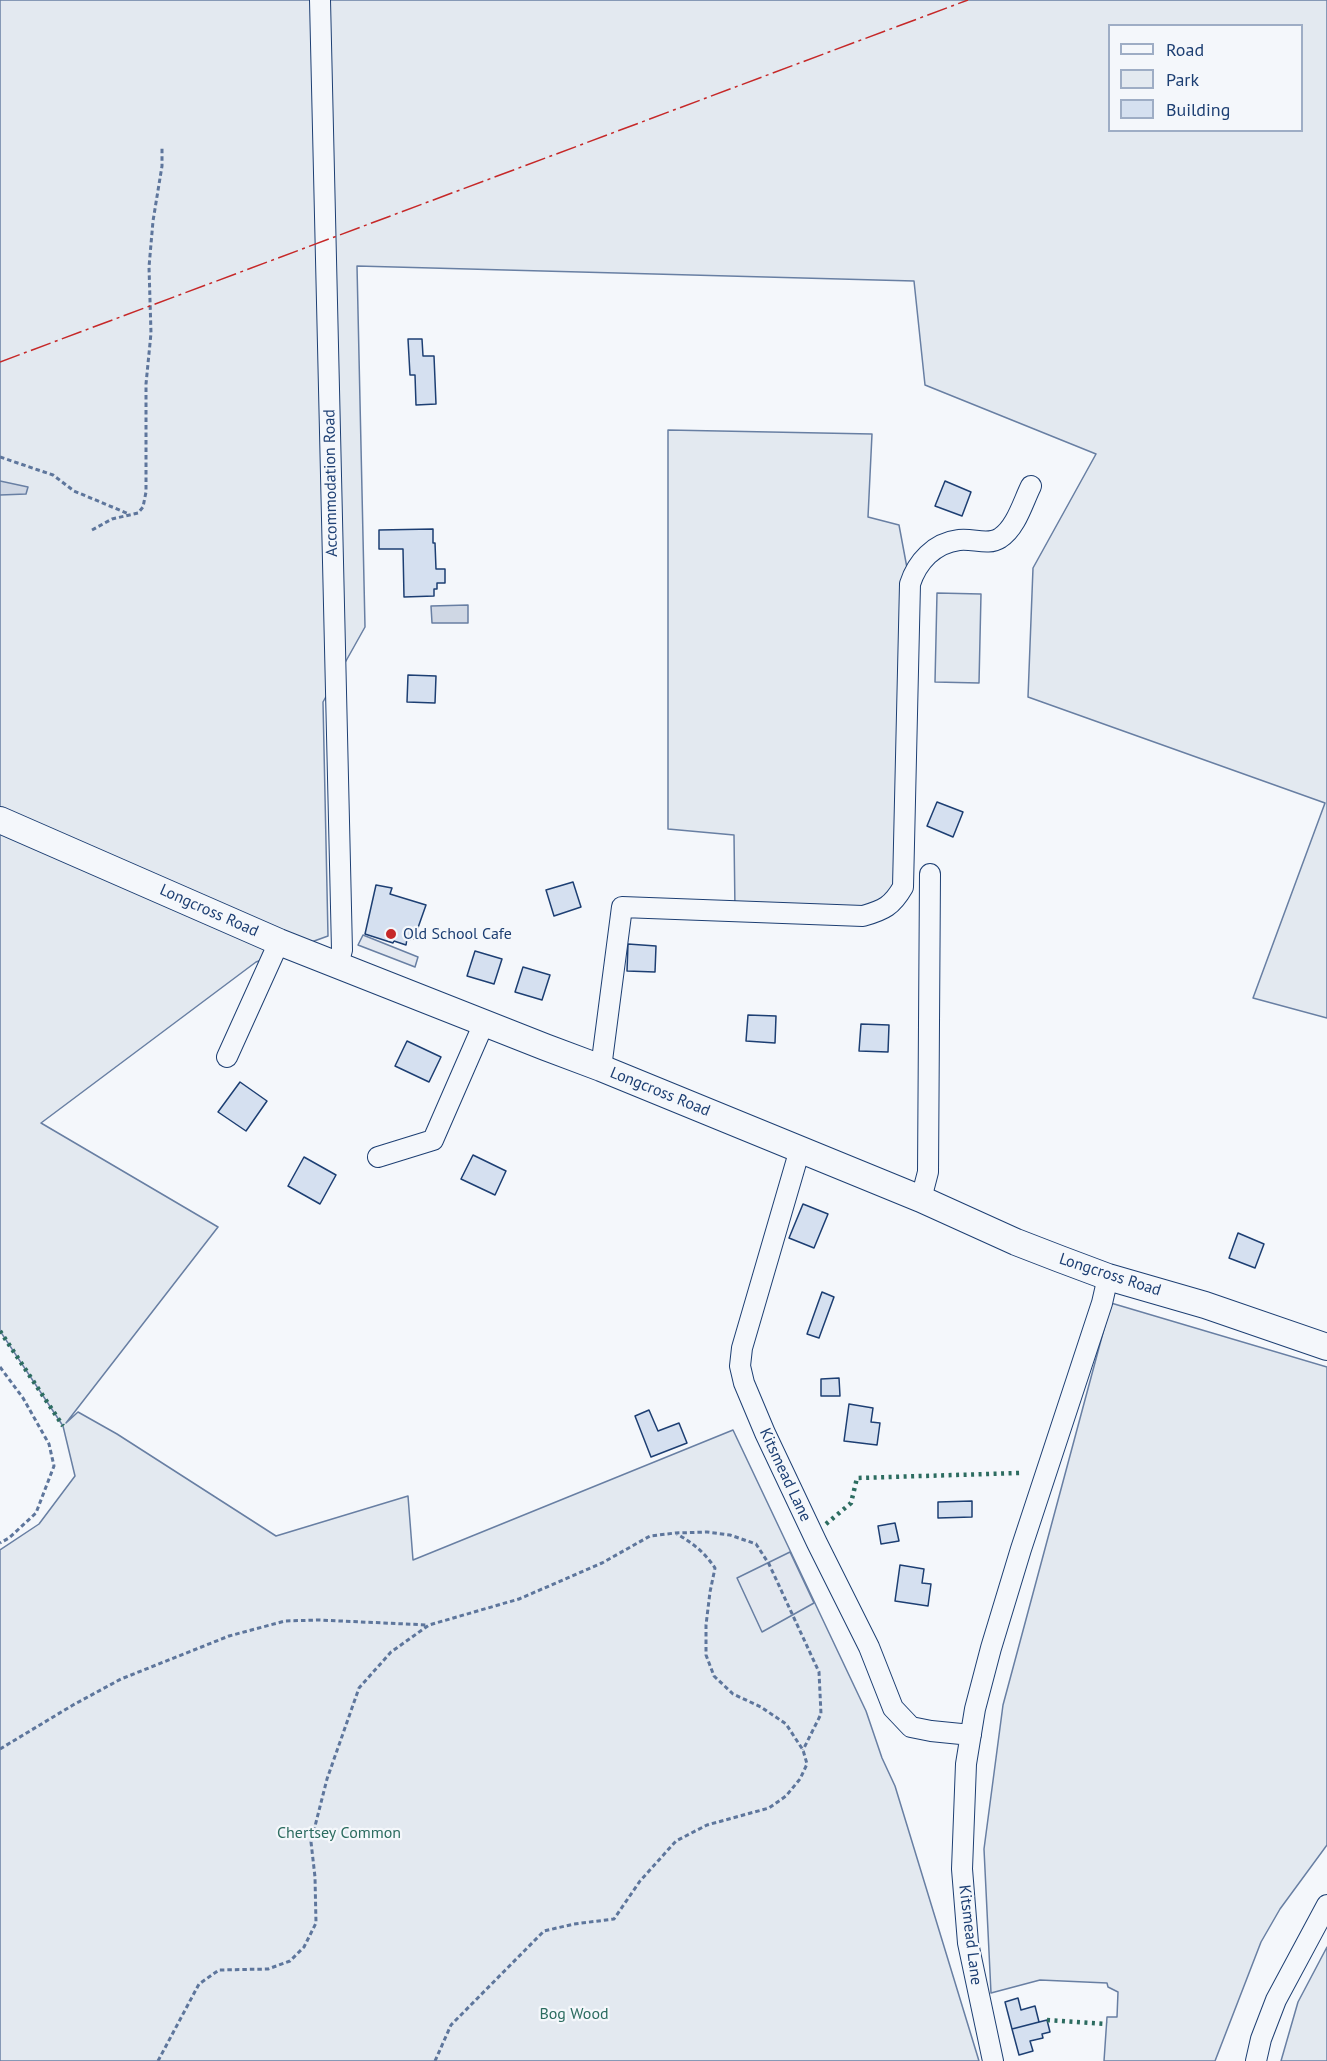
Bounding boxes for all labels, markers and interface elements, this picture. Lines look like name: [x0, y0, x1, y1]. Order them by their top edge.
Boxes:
legend: [1108, 24, 1303, 132]
text: Road: [1166, 38, 1204, 61]
text: Park: [1166, 68, 1199, 91]
text: Building: [1166, 98, 1230, 121]
street label: Accommodation Road: [320, 409, 342, 557]
street label: Longcross Road: [157, 881, 261, 941]
place label: Old School Cafe: [403, 924, 512, 944]
marker: Old School Cafe: [384, 927, 398, 941]
street label: Longcross Road: [607, 1063, 713, 1121]
street label: Longcross Road: [1057, 1249, 1163, 1301]
street label: Kitsmead Lane: [755, 1425, 815, 1525]
park label: Chertsey Common: [277, 1823, 401, 1843]
street label: Kitsmead Lane: [954, 1884, 986, 1986]
park label: Bog Wood: [539, 2004, 609, 2024]

